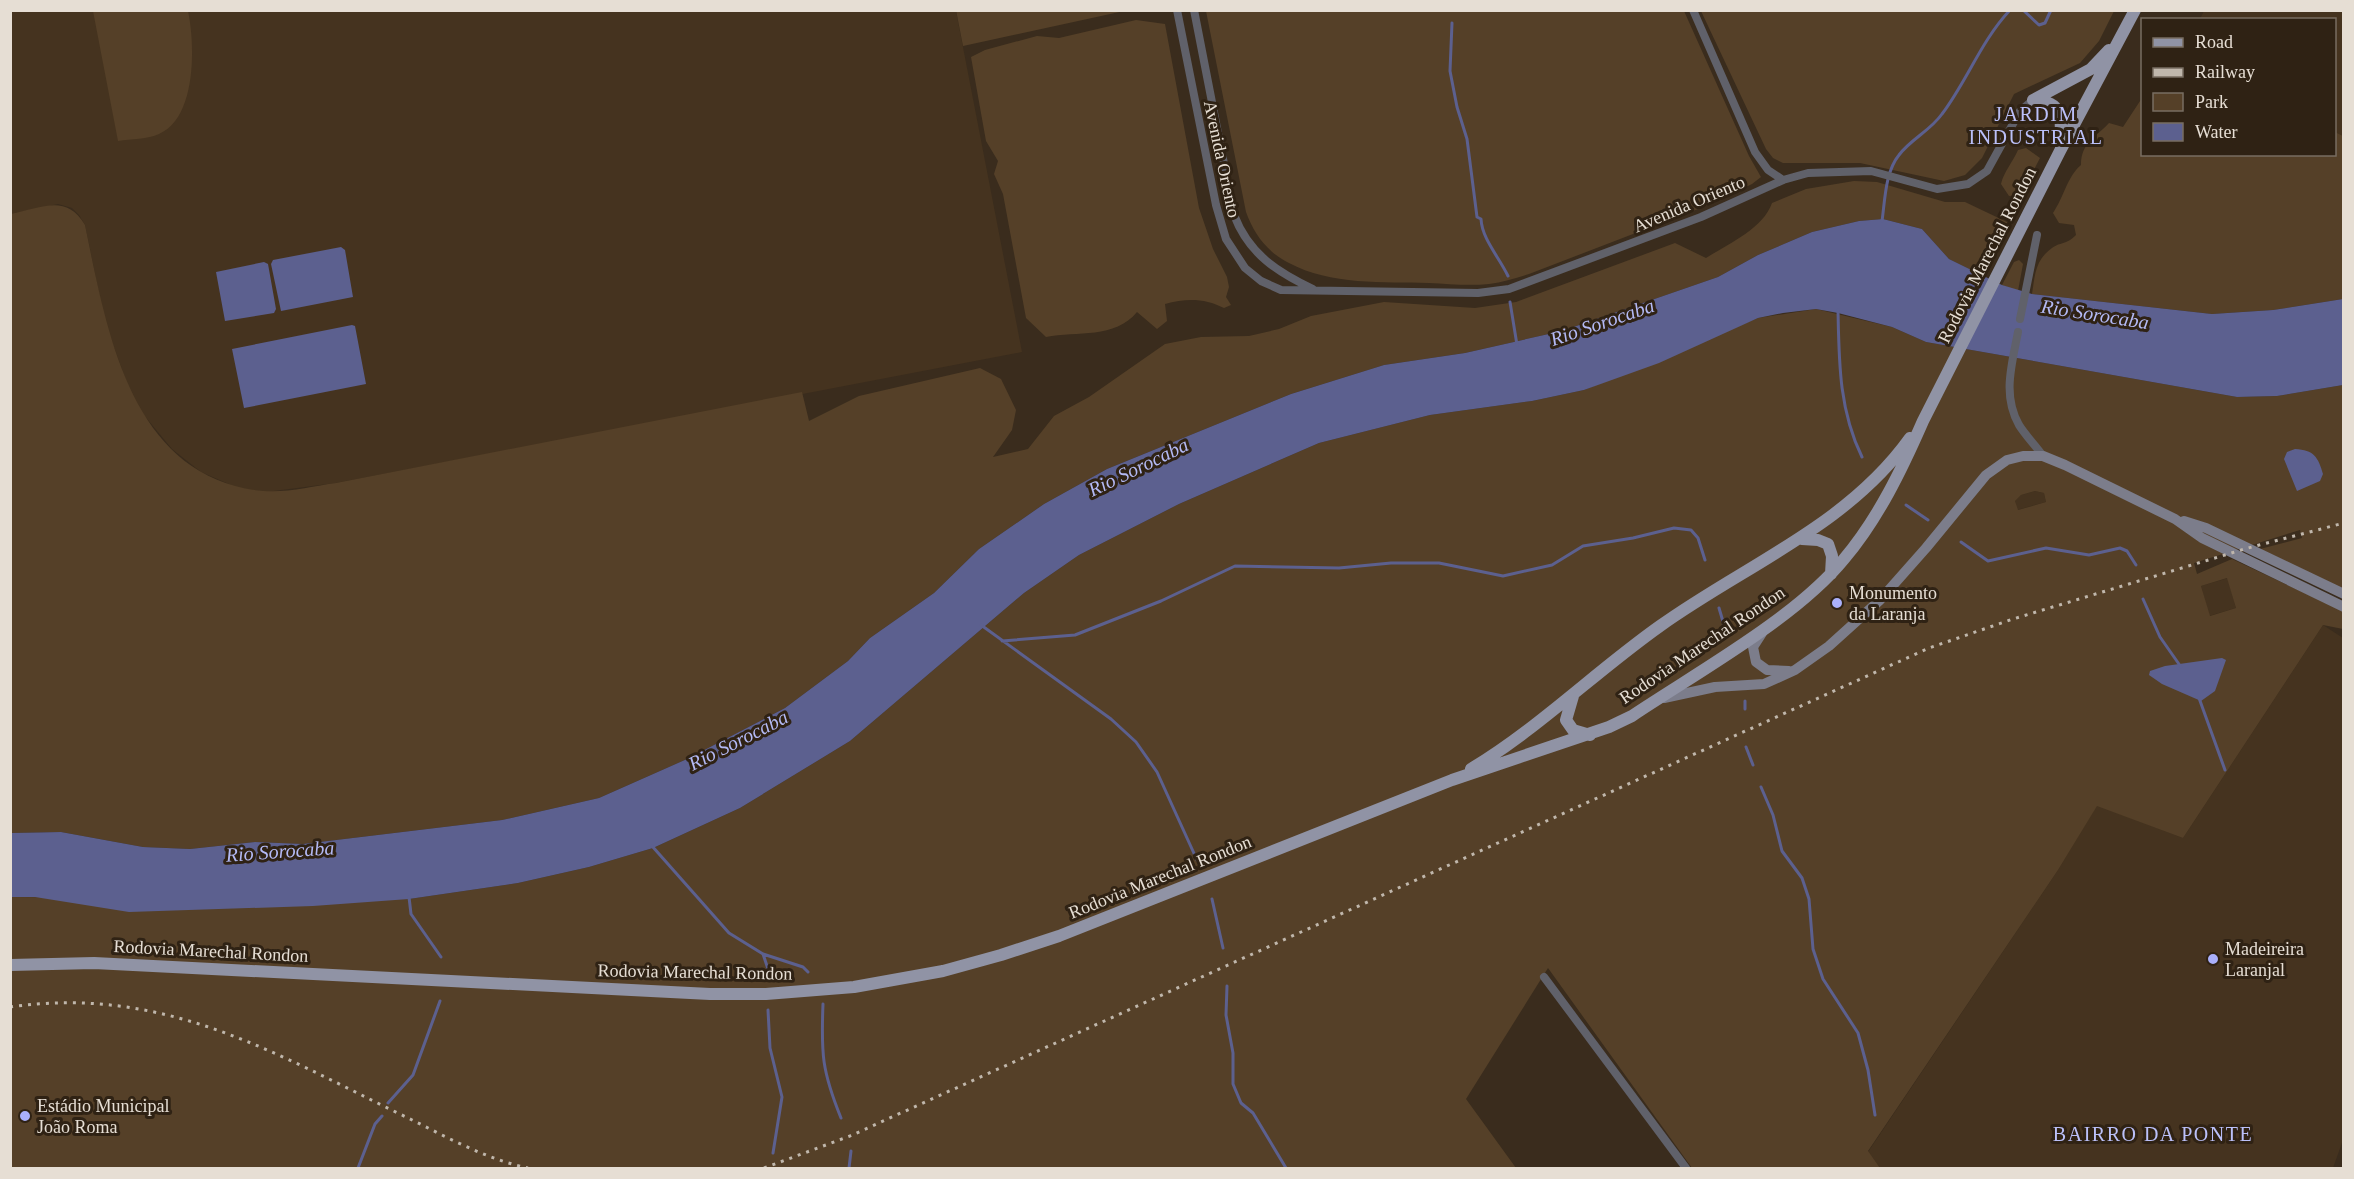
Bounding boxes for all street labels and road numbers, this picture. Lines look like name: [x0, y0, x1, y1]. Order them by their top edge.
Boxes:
street label: Avenida Oriento: [1200, 99, 1244, 219]
street label: Rodovia Marechal Rondon: [1934, 164, 2040, 346]
street label: Avenida Oriento: [1630, 172, 1748, 236]
street label: Rodovia Marechal Rondon: [1616, 582, 1788, 708]
street label: Rodovia Marechal Rondon: [1066, 831, 1254, 923]
street label: Rodovia Marechal Rondon: [113, 936, 309, 966]
street label: Rodovia Marechal Rondon: [597, 960, 793, 984]

